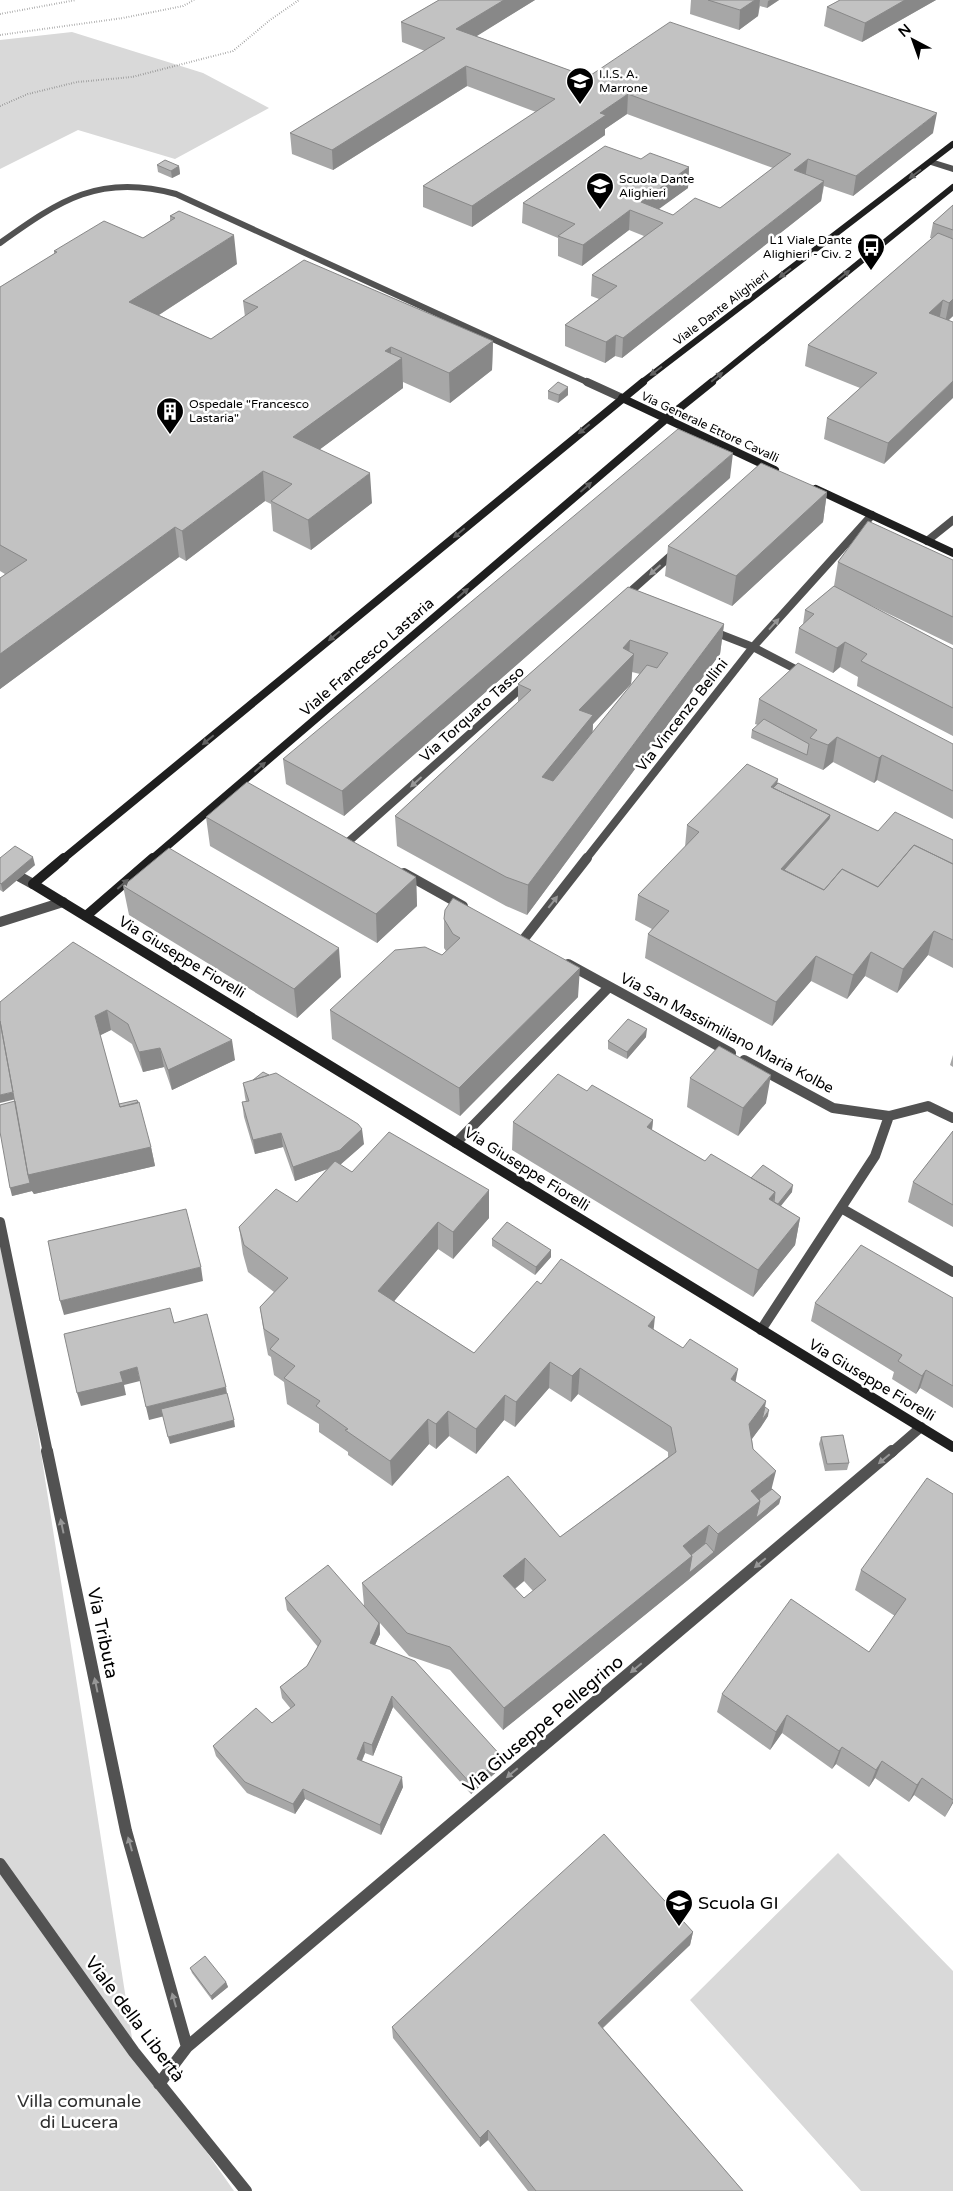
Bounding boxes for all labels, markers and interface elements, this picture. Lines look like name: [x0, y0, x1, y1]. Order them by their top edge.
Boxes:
north arrow: [888, 15, 938, 65]
text: N: [895, 20, 915, 41]
school or university icon: I.I.S. A. Marrone: [565, 66, 595, 105]
place label: I.I.S. A. Marrone: [599, 67, 648, 95]
one-way arrow: [909, 169, 922, 180]
school or university icon: Scuola Dante Alighieri: [585, 171, 615, 210]
place label: Scuola Dante Alighieri: [619, 172, 695, 200]
bus stop icon: L1 Viale Dante Alighieri - Civ. 2: [856, 232, 886, 271]
place label: L1 Viale Dante Alighieri - Civ. 2: [763, 233, 852, 261]
street label: Viale Dante Alighieri: [671, 268, 771, 348]
one-way arrow: [779, 268, 792, 278]
one-way arrow: [837, 270, 850, 281]
one-way arrow: [650, 366, 663, 377]
one-way arrow: [710, 372, 723, 383]
street label: Via Generale Ettore Cavalli: [639, 389, 781, 465]
building icon: Ospedale "Francesco Lastaria": [155, 396, 185, 435]
place label: Ospedale "Francesco Lastaria": [189, 397, 309, 425]
one-way arrow: [578, 423, 590, 434]
one-way arrow: [580, 482, 592, 493]
one-way arrow: [453, 527, 466, 538]
one-way arrow: [648, 564, 661, 575]
one-way arrow: [456, 587, 469, 598]
street label: Viale Francesco Lastaria: [296, 594, 438, 720]
one-way arrow: [768, 618, 780, 630]
one-way arrow: [327, 631, 340, 642]
street label: Via Vincenzo Bellini: [632, 655, 732, 775]
street label: Via Torquato Tasso: [416, 662, 528, 766]
one-way arrow: [202, 734, 215, 745]
one-way arrow: [253, 761, 265, 773]
one-way arrow: [410, 776, 422, 788]
one-way arrow: [117, 879, 129, 890]
one-way arrow: [548, 896, 559, 909]
street label: Via Giuseppe Fiorelli: [115, 912, 249, 1002]
street label: Via San Massimiliano Maria Kolbe: [617, 969, 837, 1097]
street label: Via Giuseppe Fiorelli: [461, 1123, 593, 1215]
street label: Via Giuseppe Fiorelli: [805, 1335, 939, 1425]
one-way arrow: [878, 1453, 891, 1464]
one-way arrow: [58, 1518, 66, 1534]
one-way arrow: [754, 1558, 767, 1569]
street label: Via Tributa: [83, 1586, 123, 1680]
street label: Via Giuseppe Pellegrino: [458, 1650, 628, 1798]
one-way arrow: [630, 1663, 643, 1674]
one-way arrow: [91, 1677, 99, 1693]
one-way arrow: [506, 1767, 518, 1779]
one-way arrow: [125, 1836, 133, 1851]
school or university icon: Scuola GI: [664, 1888, 694, 1927]
place label: Scuola GI: [698, 1892, 779, 1914]
street label: Viale della Libertà: [81, 1952, 189, 2086]
one-way arrow: [169, 1993, 177, 2008]
park label: Villa comunale di Lucera: [17, 2090, 141, 2133]

